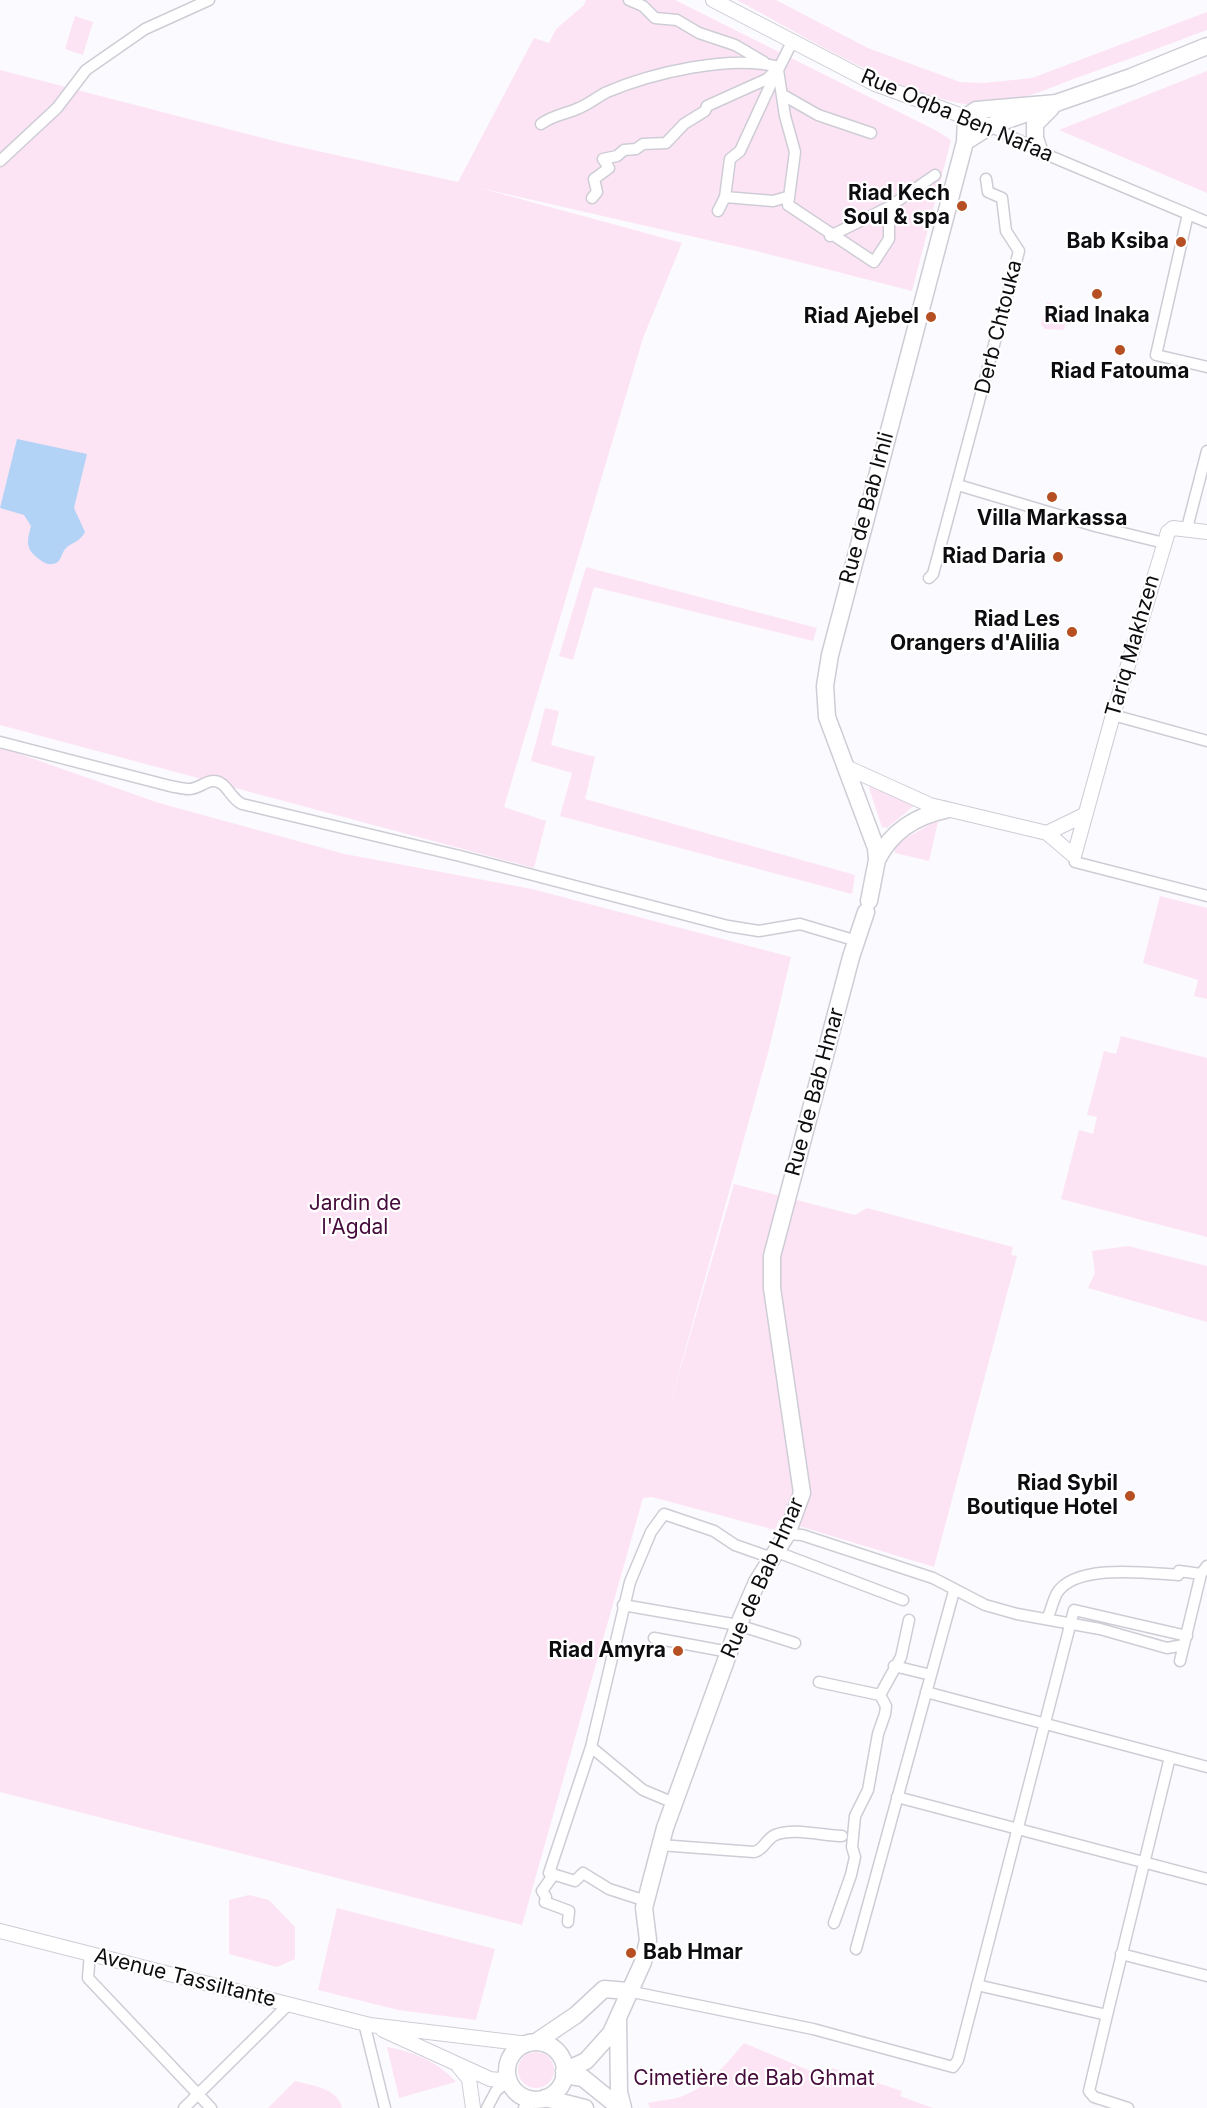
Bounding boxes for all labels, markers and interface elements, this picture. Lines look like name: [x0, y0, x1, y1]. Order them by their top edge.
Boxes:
street label: Rue Oqba Ben Nafaa: [857, 64, 1057, 168]
place label: Riad Kech Soul & spa: [843, 181, 950, 231]
marker: Riad Kech Soul & spa: [955, 199, 969, 213]
place label: Bab Ksiba: [1067, 229, 1169, 255]
marker: Bab Ksiba: [1174, 235, 1188, 249]
street label: Derb Chtouka: [970, 257, 1028, 397]
marker: Riad Inaka: [1090, 287, 1104, 301]
place label: Riad Inaka: [1044, 303, 1150, 329]
place label: Riad Ajebel: [804, 304, 919, 330]
marker: Riad Ajebel: [924, 310, 938, 324]
marker: Riad Fatouma: [1113, 343, 1127, 357]
place label: Riad Fatouma: [1051, 359, 1189, 385]
street label: Rue de Bab Irhli: [835, 429, 899, 587]
marker: Villa Markassa: [1045, 490, 1059, 504]
place label: Villa Markassa: [977, 506, 1127, 532]
place label: Riad Daria: [942, 544, 1046, 570]
marker: Riad Daria: [1051, 550, 1065, 564]
street label: Tariq Makhzen: [1101, 572, 1165, 720]
place label: Riad Les Orangers d'Alilia: [890, 607, 1060, 657]
marker: Riad Les Orangers d'Alilia: [1065, 625, 1079, 639]
street label: Rue de Bab Hmar: [780, 1005, 850, 1179]
park label: Jardin de l'Agdal: [309, 1191, 401, 1241]
place label: Riad Sybil Boutique Hotel: [967, 1471, 1118, 1521]
marker: Riad Sybil Boutique Hotel: [1123, 1489, 1137, 1503]
street label: Rue de Bab Hmar: [716, 1494, 810, 1662]
place label: Riad Amyra: [549, 1638, 666, 1664]
marker: Riad Amyra: [671, 1644, 685, 1658]
place label: Bab Hmar: [643, 1940, 743, 1966]
street label: Avenue Tassiltante: [92, 1943, 278, 2013]
marker: Bab Hmar: [624, 1946, 638, 1960]
park label: Cimetière de Bab Ghmat: [633, 2066, 875, 2092]

